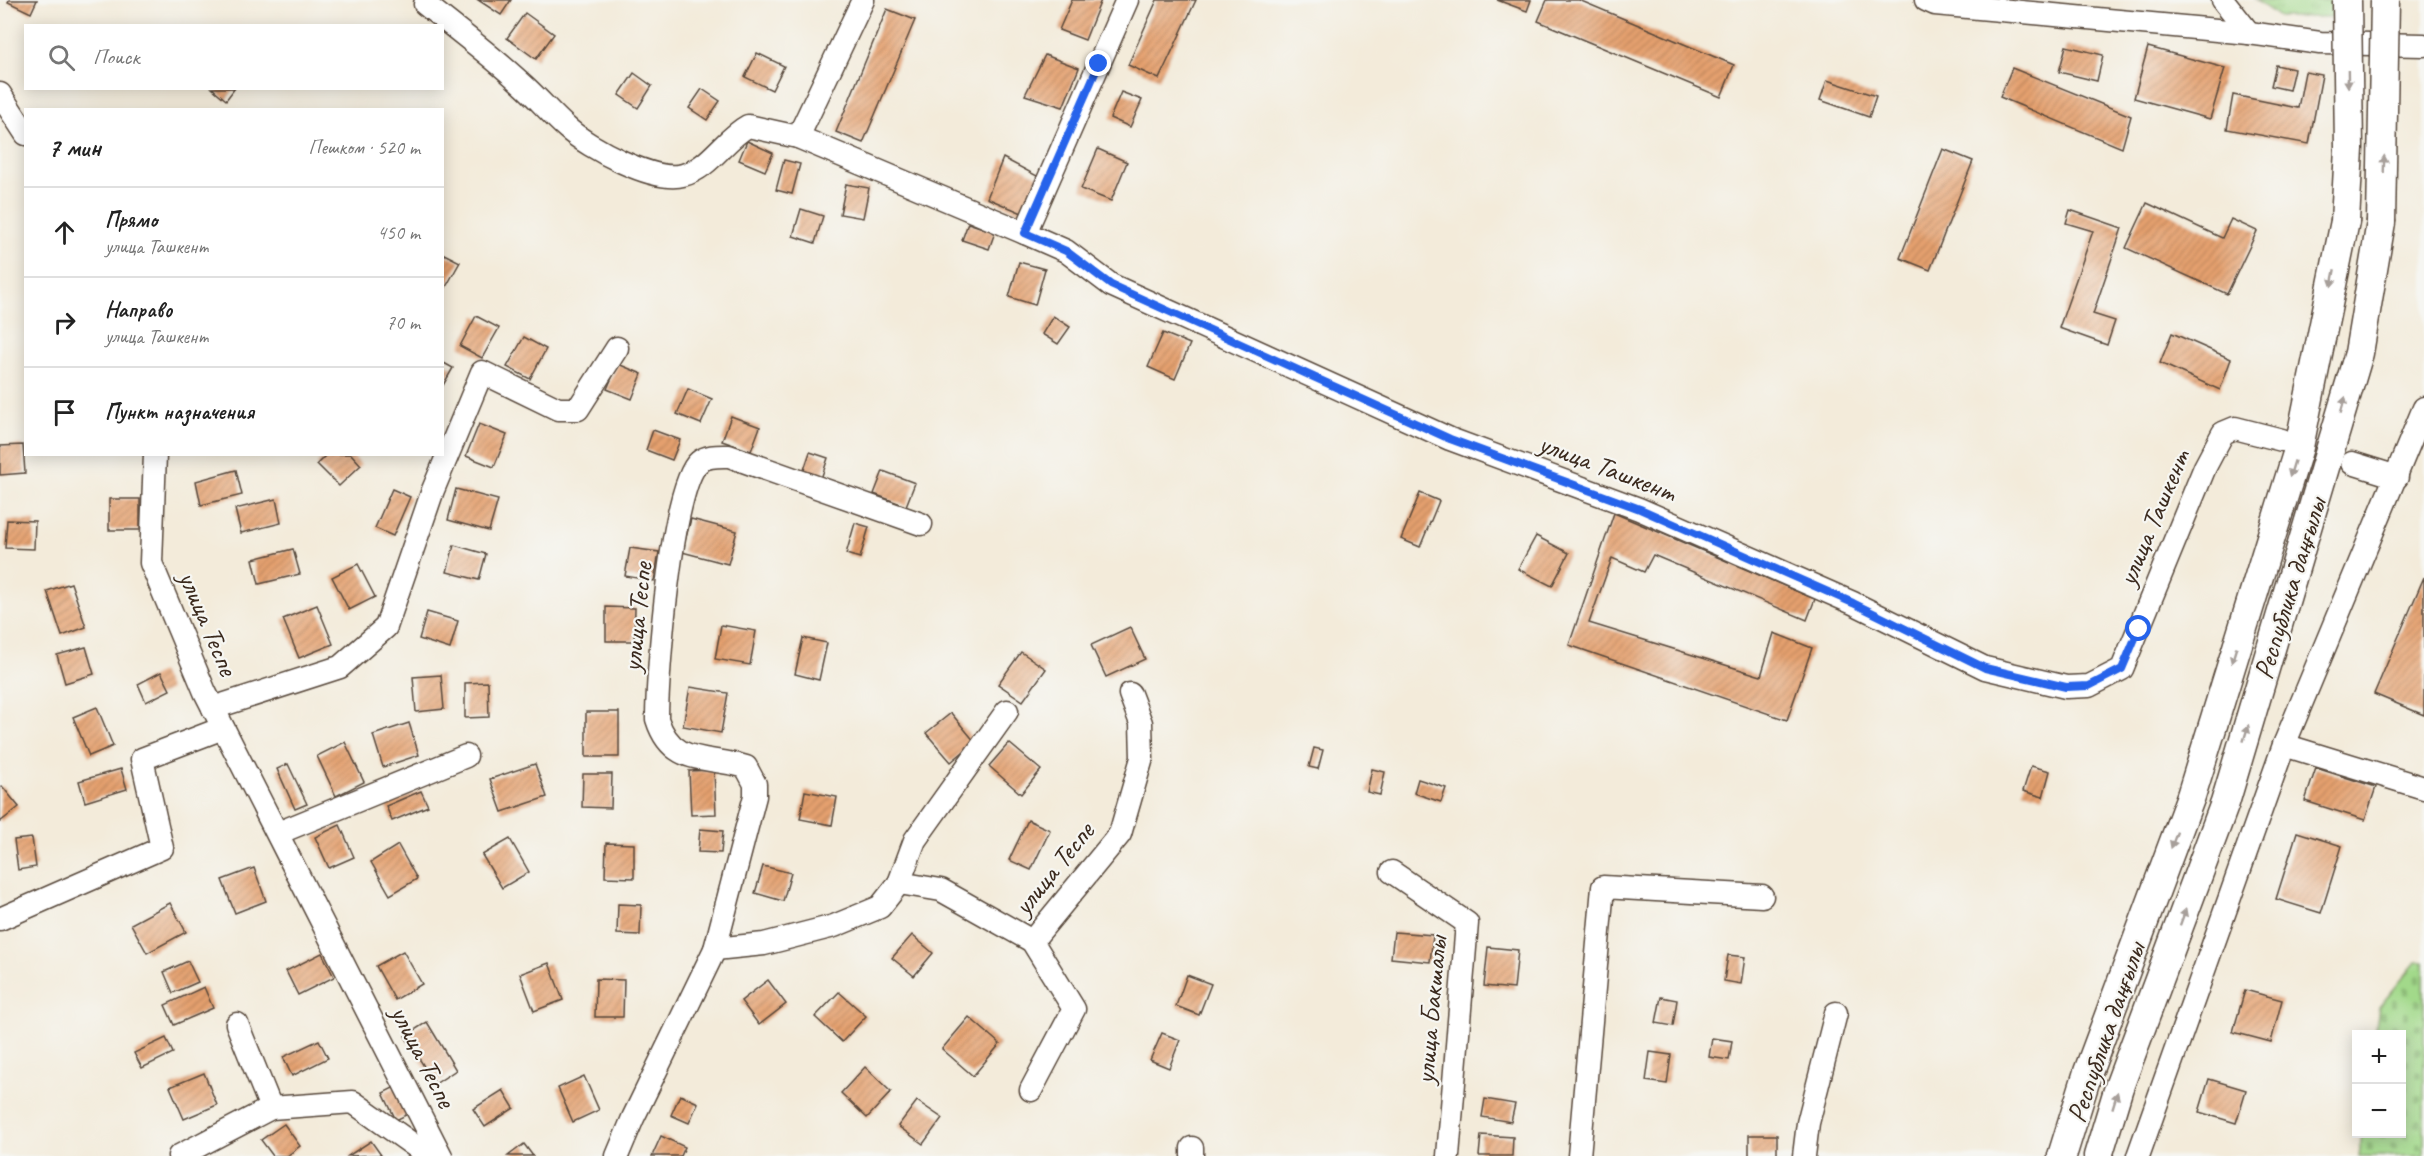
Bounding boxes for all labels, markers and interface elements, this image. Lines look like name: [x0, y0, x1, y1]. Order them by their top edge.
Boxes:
search box: [24, 24, 444, 90]
icon: search: [45, 41, 78, 74]
text: Поиск: [93, 43, 139, 71]
route end: [1085, 50, 1111, 76]
one-way arrow: [2343, 70, 2353, 89]
text: 7 мин: [48, 131, 101, 164]
text: Пешком · 520 m: [308, 135, 420, 160]
one-way arrow: [2379, 154, 2388, 173]
text: Прямо: [105, 206, 157, 234]
icon: ahead: [48, 216, 81, 249]
text: 450 m: [377, 220, 420, 245]
text: улица Ташкент: [105, 234, 208, 259]
one-way arrow: [2328, 269, 2337, 288]
text: Направо: [105, 296, 172, 324]
icon: right: [48, 306, 81, 339]
text: 70 m: [386, 310, 420, 335]
text: улица Ташкент: [105, 324, 208, 349]
icon: arrive: [48, 396, 81, 429]
one-way arrow: [2339, 396, 2348, 414]
text: Пункт назначения: [105, 398, 254, 426]
street label: улица Ташкент: [1532, 424, 1683, 510]
street label: улица Ташкент: [2108, 443, 2198, 592]
one-way arrow: [2287, 460, 2296, 478]
street label: Республика даңғылы: [2245, 491, 2334, 683]
street label: улица Теспе: [613, 559, 660, 676]
street label: улица Теспе: [170, 564, 247, 682]
route start: [2125, 615, 2151, 641]
one-way arrow: [2229, 646, 2238, 664]
one-way arrow: [2242, 724, 2251, 742]
street label: улица Теспе: [1004, 813, 1103, 924]
one-way arrow: [2169, 831, 2178, 849]
one-way arrow: [2178, 908, 2188, 926]
street label: улица Бакшалы: [1406, 933, 1455, 1087]
street label: Республика даңғылы: [2058, 935, 2153, 1127]
street label: улица Теспе: [382, 998, 465, 1115]
map controls: [2352, 1030, 2406, 1138]
button: +: [2352, 1030, 2406, 1084]
button: −: [2352, 1084, 2406, 1138]
one-way arrow: [2111, 1091, 2120, 1109]

